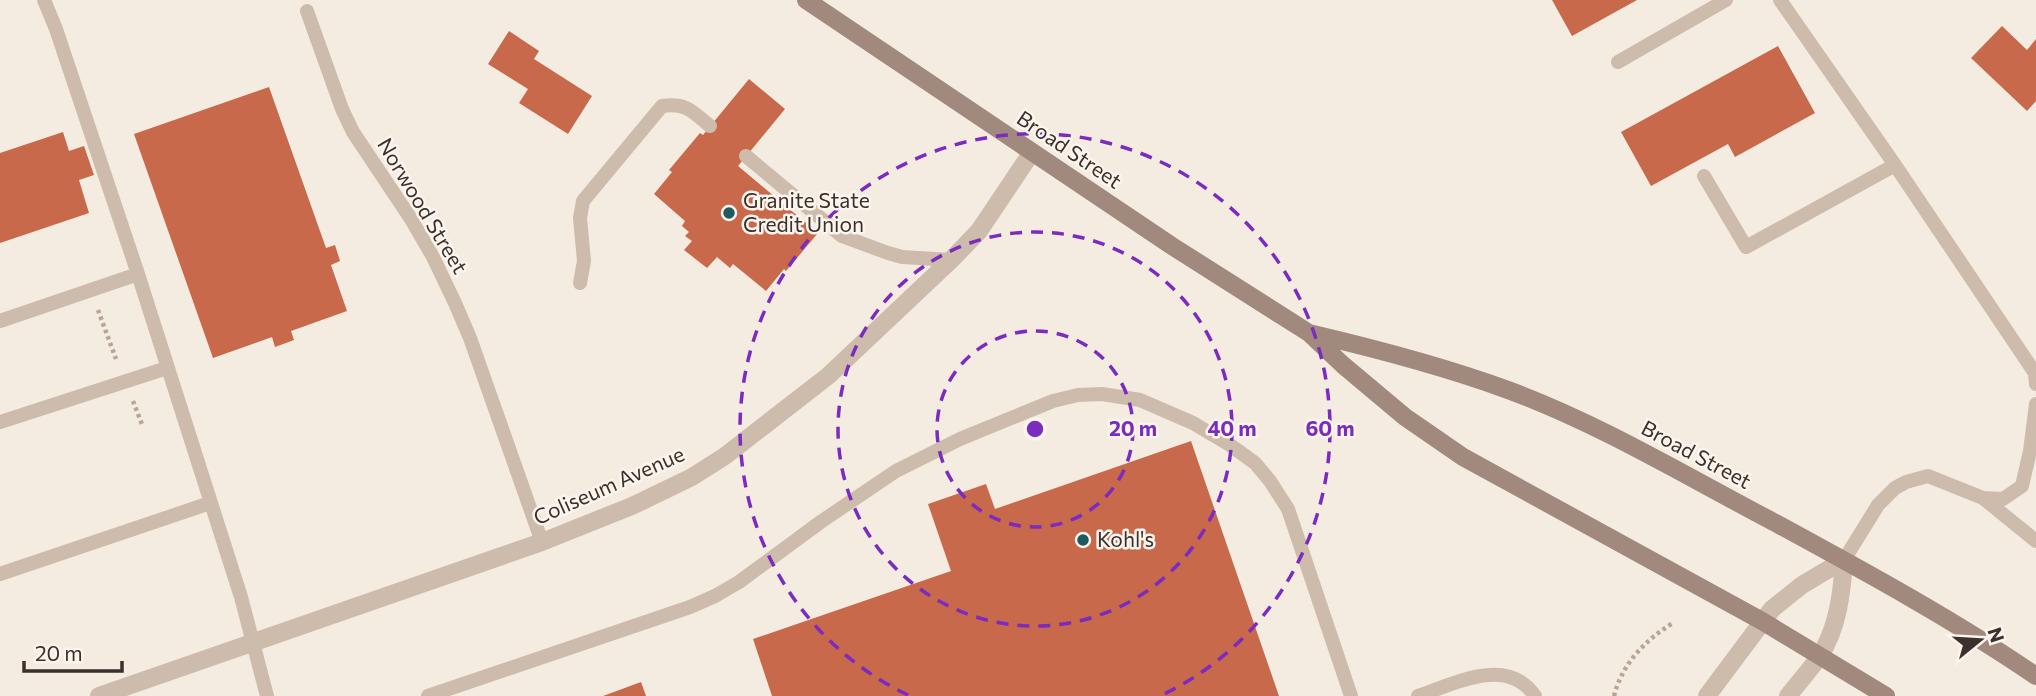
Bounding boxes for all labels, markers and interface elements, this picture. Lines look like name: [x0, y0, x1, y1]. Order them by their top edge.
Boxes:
street label: Broad Street: [1013, 105, 1127, 193]
street label: Norwood Street: [373, 133, 474, 278]
place label: Granite State Credit Union: [743, 187, 870, 236]
marker: Granite State Credit Union: [721, 205, 737, 221]
street label: Broad Street: [1638, 414, 1756, 493]
text: 20 m: [1109, 415, 1157, 440]
text: 40 m: [1207, 415, 1257, 440]
text: 60 m: [1305, 415, 1355, 440]
centre of rings: [1023, 417, 1047, 441]
street label: Coliseum Avenue: [529, 440, 688, 529]
place label: Kohl's: [1097, 526, 1154, 551]
marker: Kohl's: [1075, 532, 1091, 548]
north arrow: [1945, 605, 2015, 675]
text: N: [1984, 624, 2010, 645]
scale bar: [24, 630, 122, 674]
text: 20 m: [35, 640, 83, 665]

